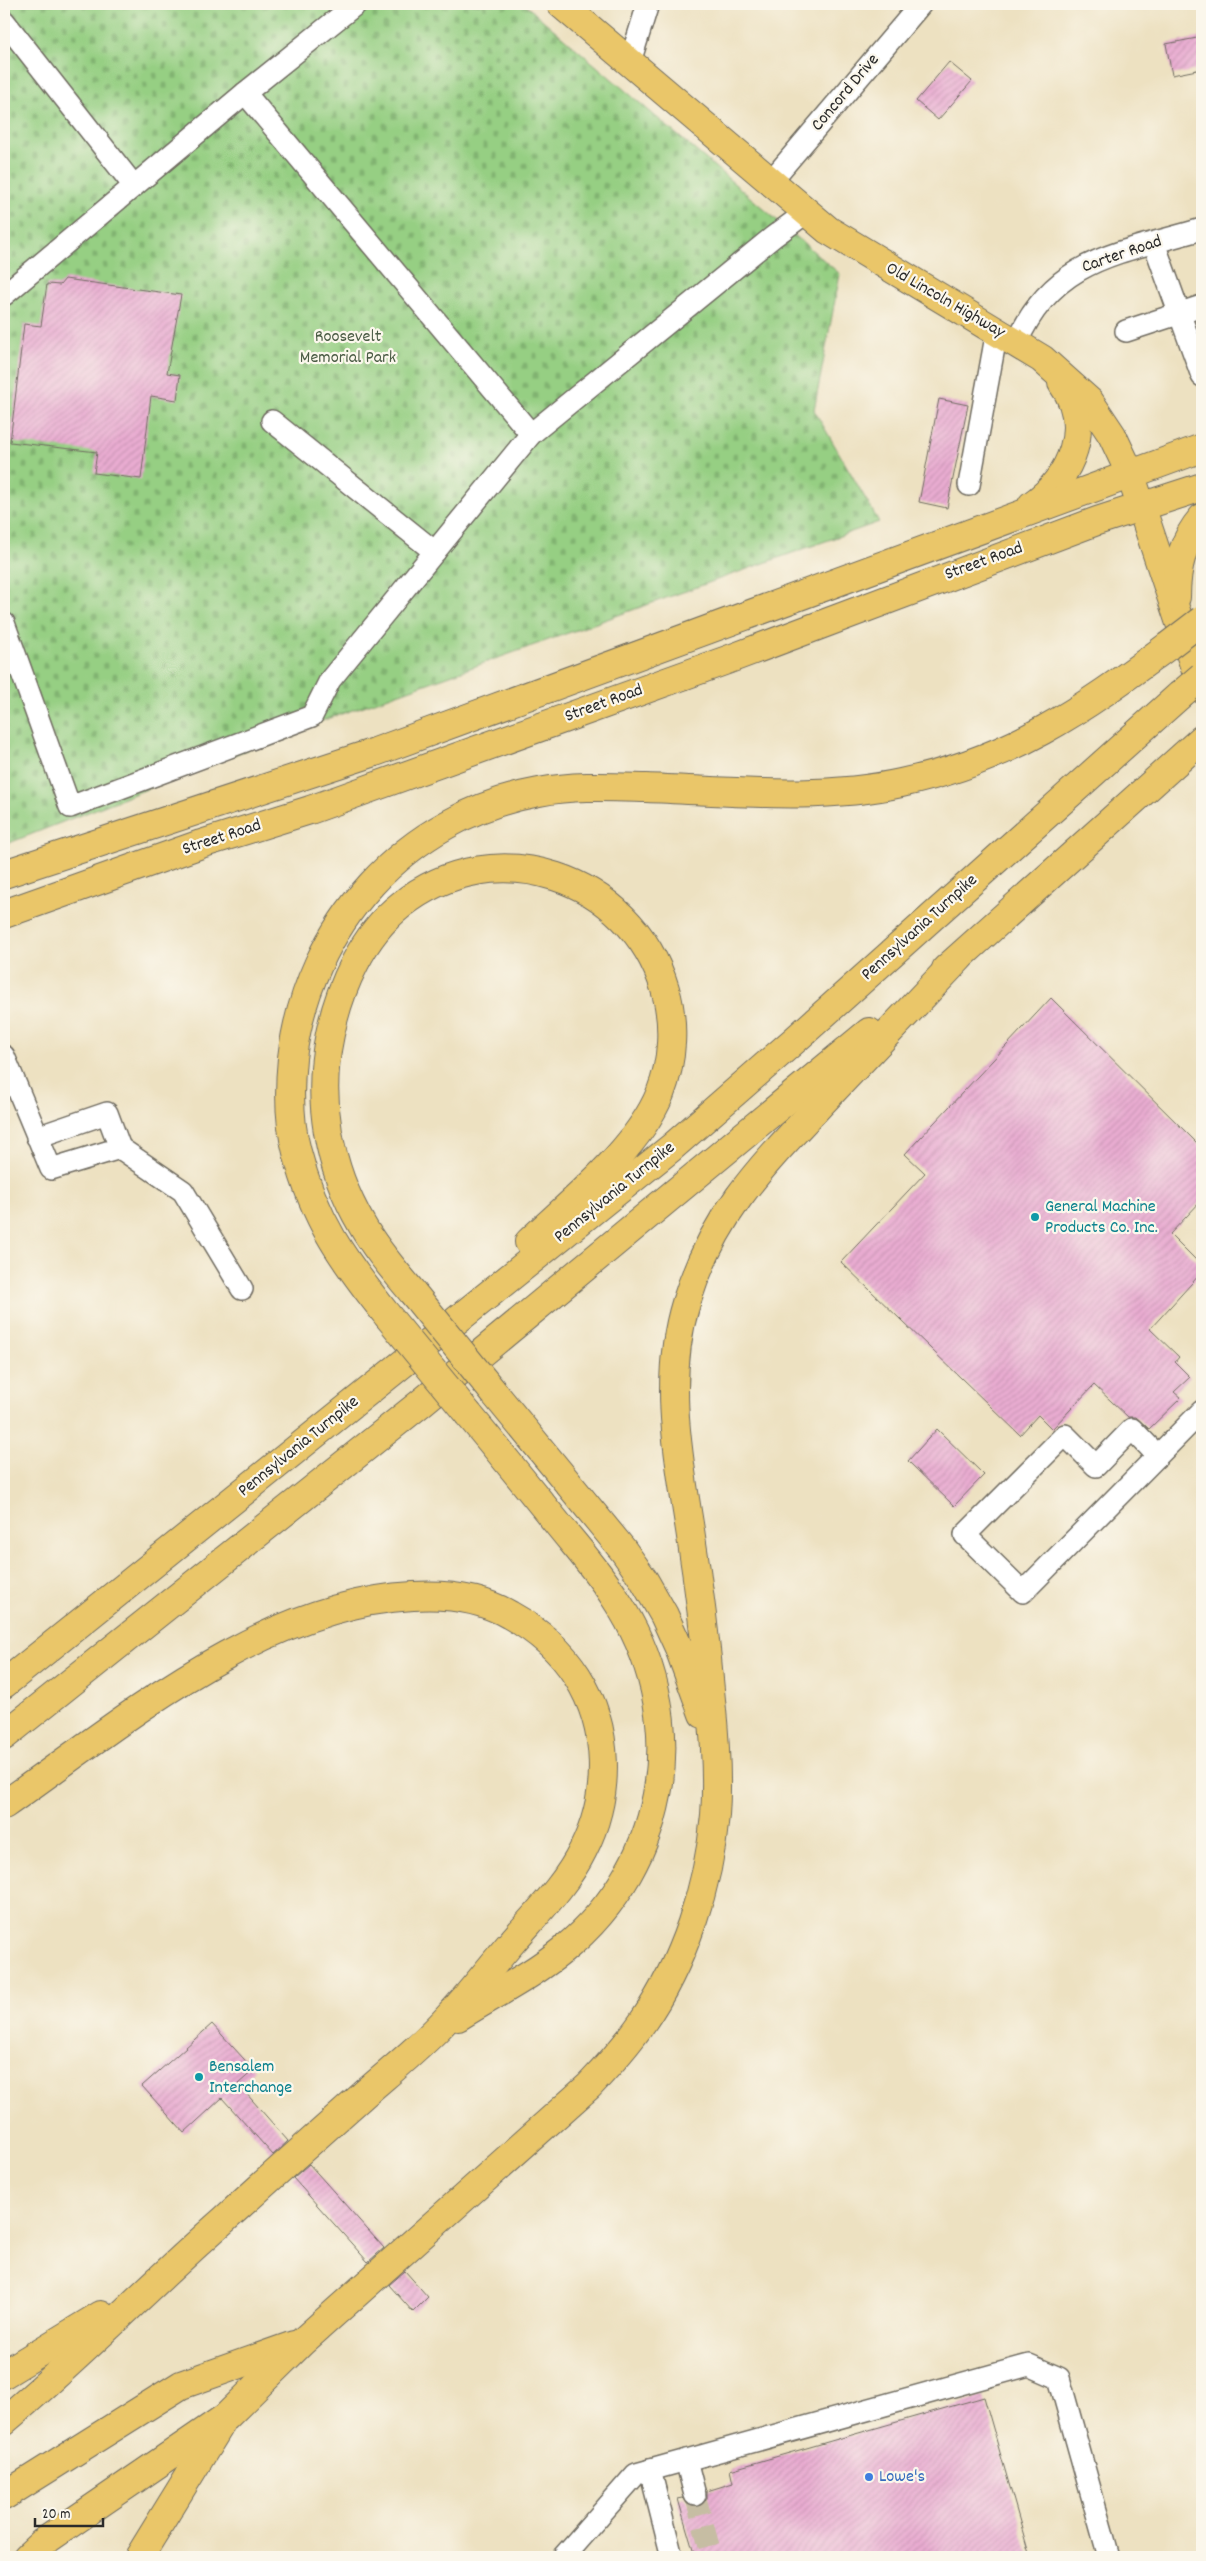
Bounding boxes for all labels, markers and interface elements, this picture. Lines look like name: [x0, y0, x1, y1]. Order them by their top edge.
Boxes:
street label: Concord Drive: [806, 49, 886, 137]
street label: Carter Road: [1079, 230, 1165, 280]
street label: Old Lincoln Highway: [881, 257, 1010, 346]
park label: Roosevelt Memorial Park: [300, 325, 396, 371]
street label: Street Road: [941, 536, 1027, 588]
street label: Street Road: [561, 678, 647, 730]
street label: Street Road: [179, 814, 265, 862]
street label: Pennsylvania Turnpike: [856, 869, 984, 987]
street label: Pennsylvania Turnpike: [549, 1136, 681, 1250]
place label: General Machine Products Co. Inc.: [1045, 1195, 1158, 1241]
marker: General Machine Products Co. Inc.: [1029, 1211, 1041, 1223]
street label: Pennsylvania Turnpike: [233, 1390, 365, 1504]
place label: Bensalem Interchange: [209, 2055, 292, 2101]
marker: Bensalem Interchange: [193, 2071, 205, 2083]
place label: Lowe's: [879, 2465, 925, 2490]
marker: Lowe's: [863, 2471, 875, 2483]
scale bar: [35, 2496, 102, 2528]
text: 20 m: [42, 2504, 70, 2526]

